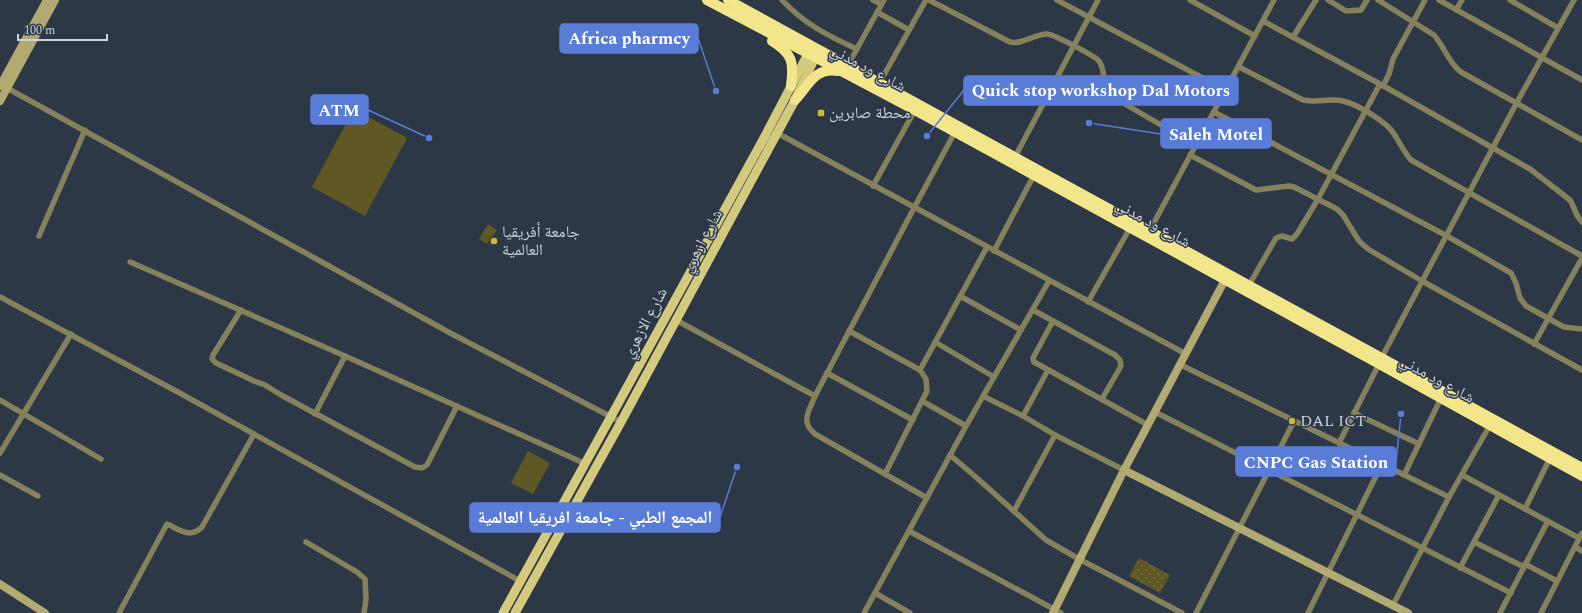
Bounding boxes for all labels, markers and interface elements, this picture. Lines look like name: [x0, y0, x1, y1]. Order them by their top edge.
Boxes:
scale bar: [18, 16, 107, 42]
text: 100 m: [24, 21, 55, 40]
callout: Africa pharmcy: [560, 24, 698, 53]
text: Africa pharmcy: [568, 26, 691, 52]
street label: شارع ود مدني: [826, 38, 910, 98]
callout: Quick stop workshop Dal Motors: [964, 76, 1238, 105]
text: Quick stop workshop Dal Motors: [972, 78, 1230, 104]
callout: ATM: [311, 95, 368, 124]
text: ATM: [318, 98, 360, 124]
place label: محطة صابرين: [829, 101, 911, 125]
marker: محطة صابرين: [816, 108, 826, 118]
callout: Saleh Motel: [1161, 119, 1271, 148]
text: Saleh Motel: [1169, 122, 1263, 148]
street label: شارع ود مدني: [1111, 192, 1195, 254]
street label: شارع ازهري: [675, 205, 729, 277]
place label: جامعة أفريقيا العالمية: [502, 220, 580, 262]
marker: جامعة أفريقيا العالمية: [489, 236, 499, 246]
street label: شارع الازهري: [616, 283, 674, 363]
street label: شارع ود مدني: [1395, 348, 1479, 410]
place label: DAL ICT: [1300, 409, 1367, 433]
marker: DAL ICT: [1287, 416, 1297, 426]
callout: CNPC Gas Station: [1236, 447, 1396, 476]
text: CNPC Gas Station: [1244, 450, 1389, 476]
callout: المجمع الطبي - جامعة افريقيا العالمية: [470, 503, 720, 532]
text: المجمع الطبي - جامعة افريقيا العالمية: [478, 505, 712, 531]

